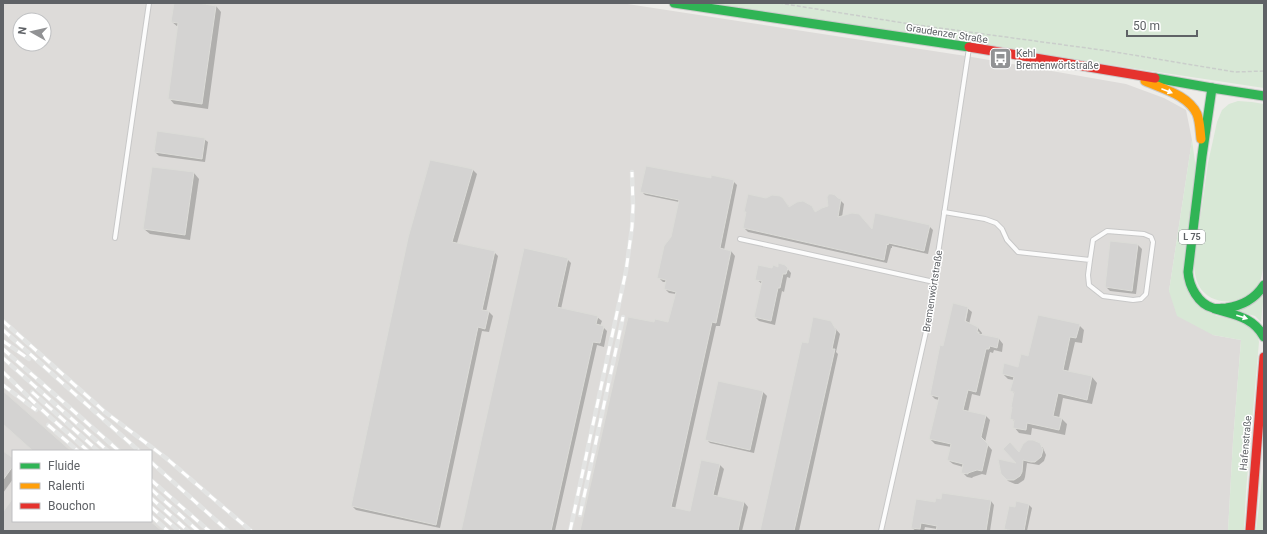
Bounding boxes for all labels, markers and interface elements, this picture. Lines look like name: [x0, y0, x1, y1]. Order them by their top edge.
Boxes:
north arrow: [12, 12, 52, 52]
scale bar: [1127, 12, 1197, 38]
text: 50 m: [1133, 19, 1160, 33]
street label: Graudenzer Straße: [905, 22, 989, 45]
text: N: [16, 26, 30, 35]
bus stop icon: Kehl Bremenwörtstraße: [987, 46, 1013, 72]
place label: Kehl Bremenwörtstraße: [1016, 48, 1099, 71]
one-way arrow: [1162, 88, 1173, 94]
road number: L 75: [1179, 230, 1205, 244]
street label: Bremenwörtstraße: [921, 249, 944, 333]
one-way arrow: [1236, 315, 1248, 321]
street label: Hafenstraße: [1238, 415, 1253, 471]
legend: [12, 450, 152, 522]
text: Fluide: [48, 459, 80, 473]
text: Ralenti: [48, 479, 85, 493]
text: Bouchon: [48, 499, 95, 513]

